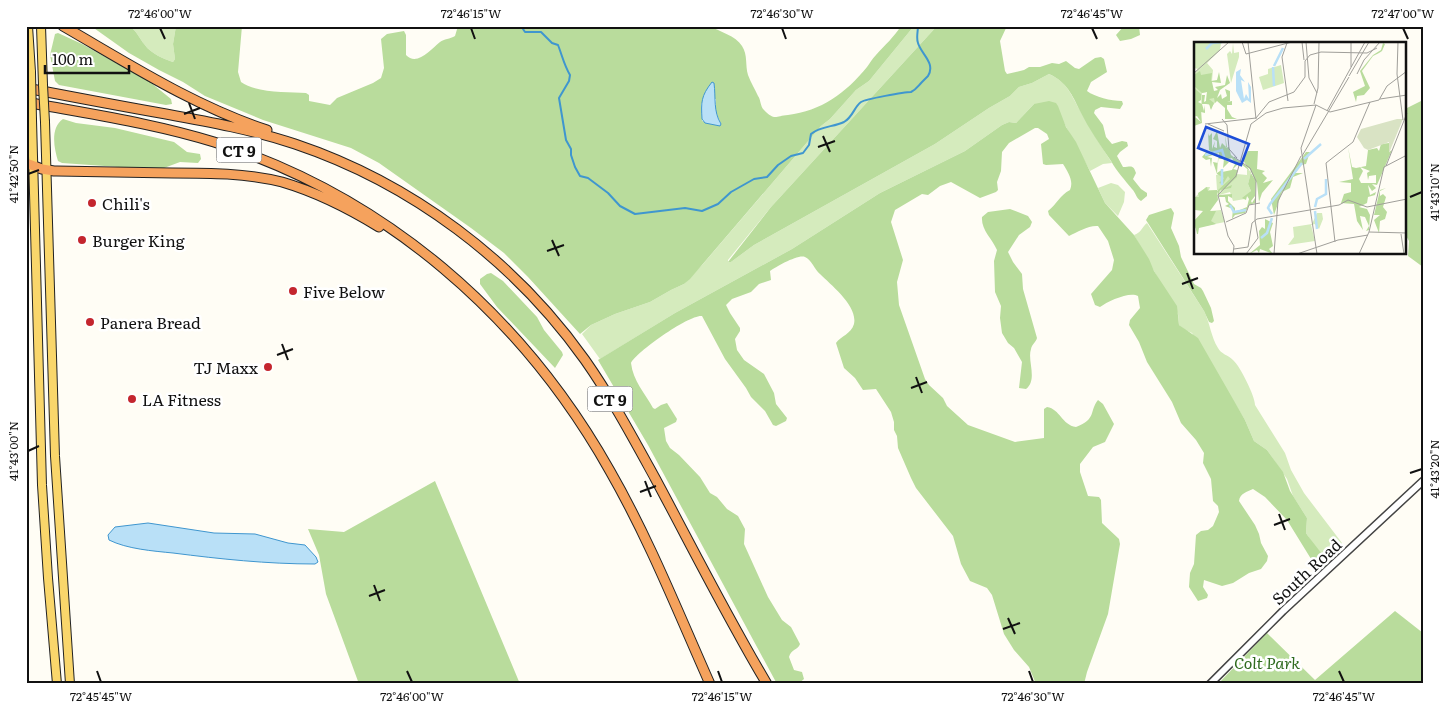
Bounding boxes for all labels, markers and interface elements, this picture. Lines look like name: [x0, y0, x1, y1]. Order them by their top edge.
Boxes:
text: 72°46'00"W: [128, 4, 192, 22]
text: 72°46'15"W: [441, 4, 501, 22]
text: 72°46'30"W: [750, 4, 814, 22]
text: 72°46'45"W: [1061, 4, 1123, 22]
text: 72°47'00"W: [1372, 4, 1434, 22]
scale bar: [45, 42, 129, 74]
inset map: [1194, 42, 1406, 255]
text: 100 m: [52, 47, 93, 70]
road number: CT 9: [216, 138, 262, 162]
text: 41°42'50"N: [4, 145, 22, 203]
text: 41°43'10"N: [1425, 163, 1443, 221]
place label: Chili's: [102, 191, 150, 215]
marker: Chili's: [86, 197, 98, 209]
place label: Burger King: [92, 228, 185, 252]
marker: Burger King: [76, 234, 88, 246]
place label: Five Below: [303, 279, 385, 303]
marker: Five Below: [287, 285, 299, 297]
place label: Panera Bread: [100, 310, 201, 334]
marker: Panera Bread: [84, 316, 96, 328]
place label: TJ Maxx: [193, 355, 259, 379]
marker: TJ Maxx: [262, 361, 274, 373]
road number: CT 9: [588, 386, 632, 412]
place label: LA Fitness: [142, 387, 221, 411]
marker: LA Fitness: [126, 393, 138, 405]
text: 41°43'00"N: [4, 421, 22, 481]
text: 41°43'20"N: [1425, 439, 1443, 499]
street label: South Road: [1266, 532, 1346, 610]
park label: Colt Park: [1234, 650, 1300, 674]
text: 72°45'45"W: [70, 687, 132, 705]
text: 72°46'00"W: [380, 687, 444, 705]
text: 72°46'15"W: [692, 687, 752, 705]
text: 72°46'30"W: [1001, 687, 1065, 705]
text: 72°46'45"W: [1313, 687, 1375, 705]

